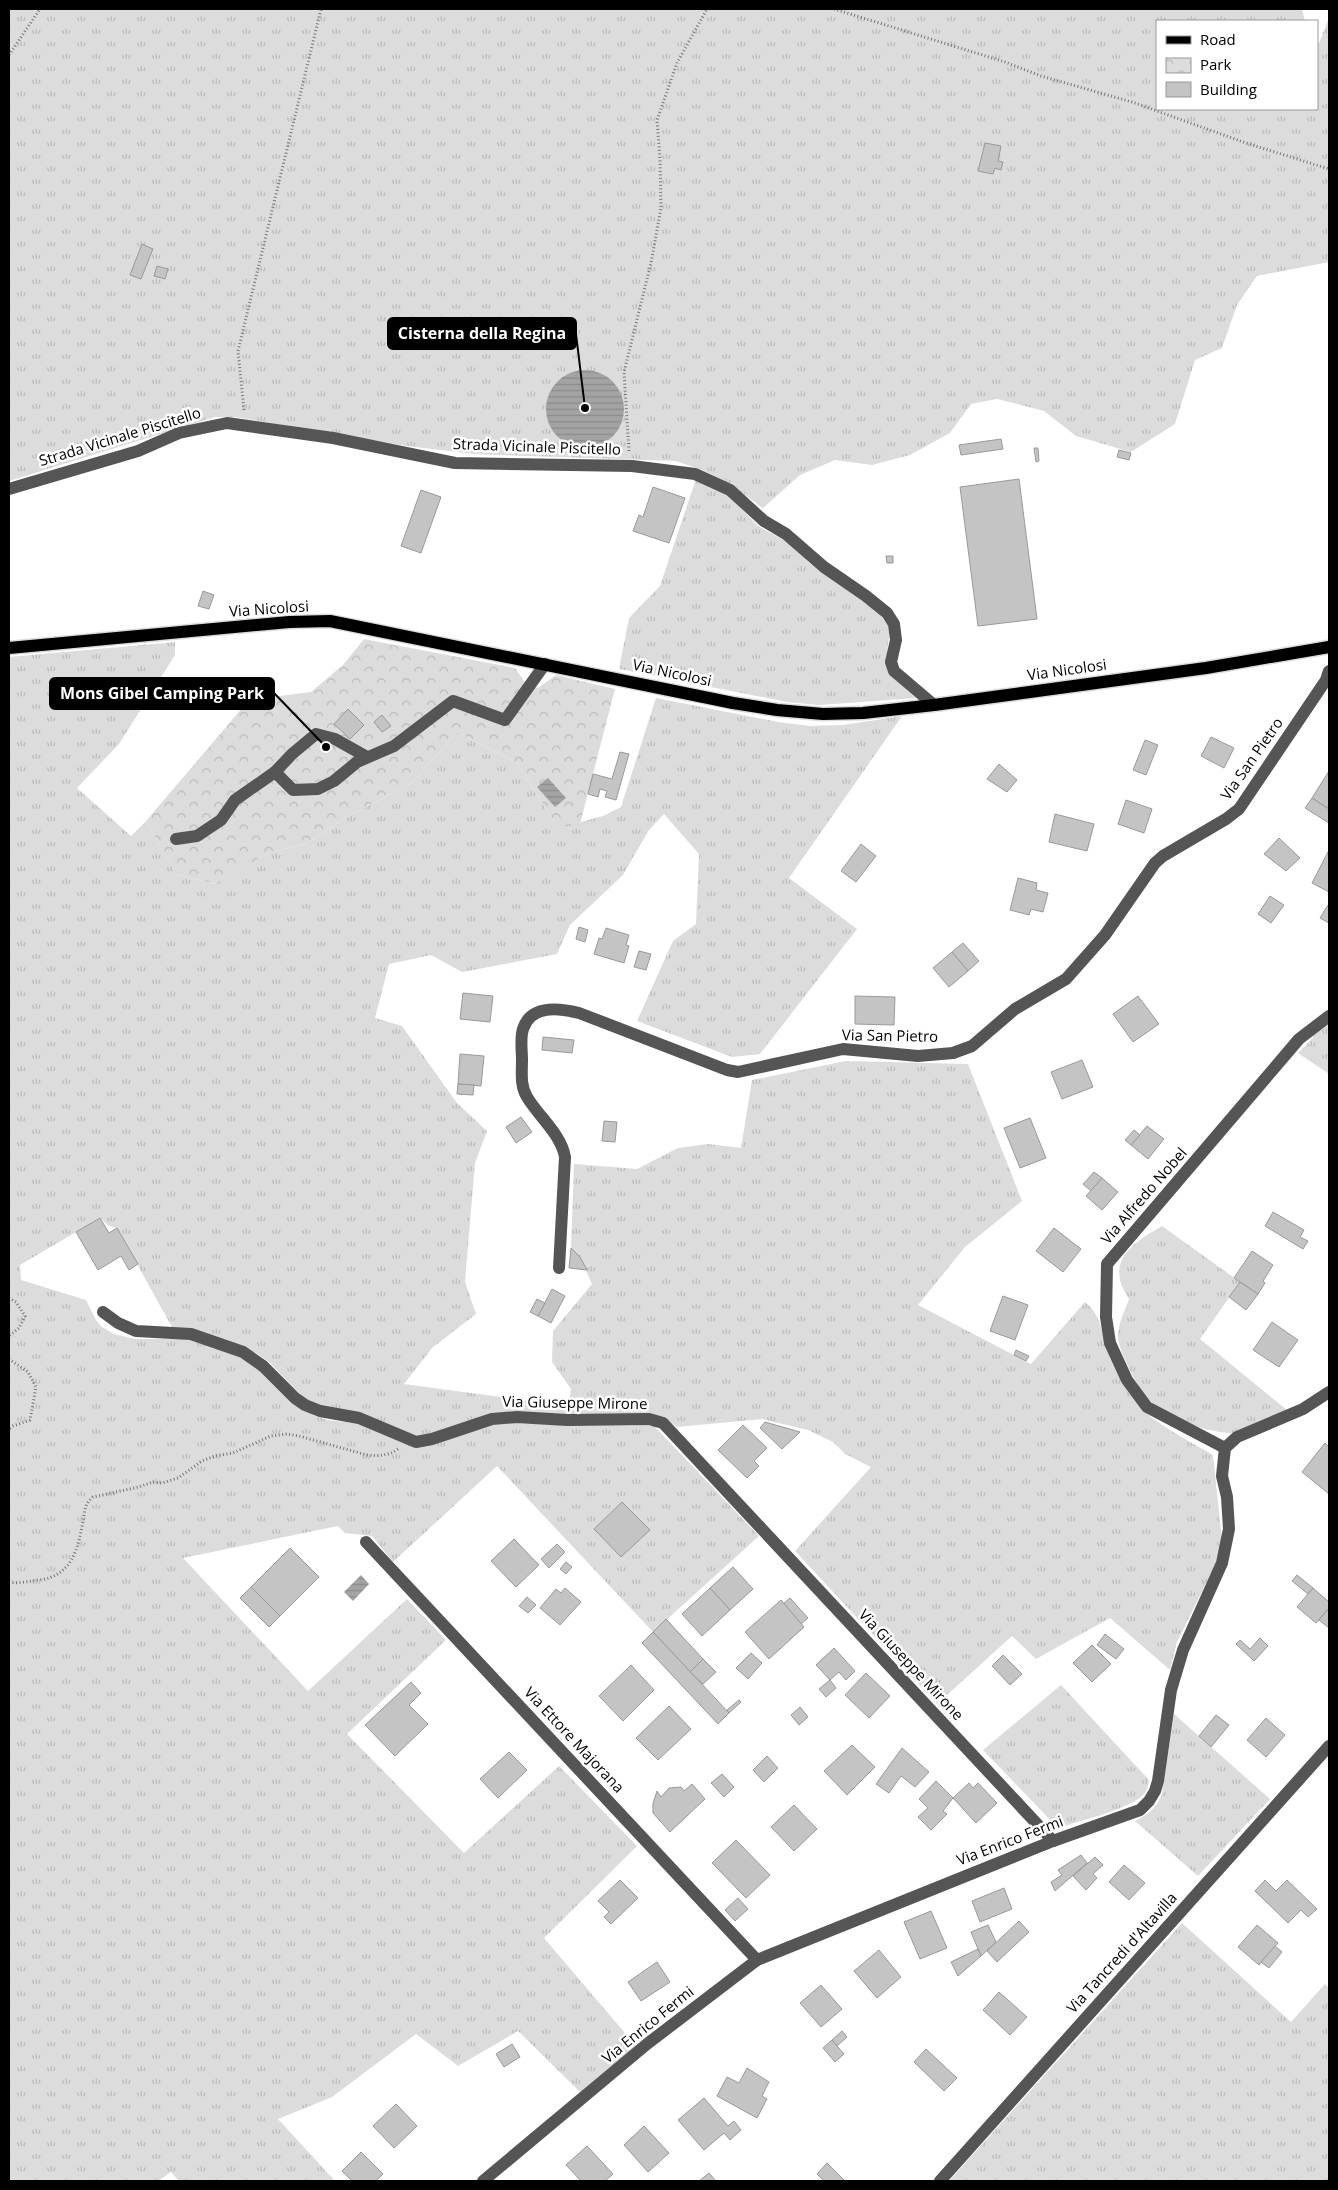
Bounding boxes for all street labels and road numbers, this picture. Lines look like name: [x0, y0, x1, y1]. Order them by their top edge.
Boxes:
street label: Strada Vicinale Piscitello: [36, 402, 203, 470]
street label: Strada Vicinale Piscitello: [453, 433, 621, 459]
street label: Via Nicolosi: [228, 595, 310, 621]
street label: Via Nicolosi: [631, 654, 713, 690]
street label: Via Nicolosi: [1026, 654, 1108, 684]
street label: Via San Pietro: [1215, 713, 1287, 804]
street label: Via San Pietro: [842, 1024, 938, 1046]
street label: Via Alfredo Nobel: [1096, 1143, 1191, 1248]
street label: Via Giuseppe Mirone: [502, 1391, 648, 1413]
street label: Via Giuseppe Mirone: [855, 1604, 969, 1724]
street label: Via Ettore Majorana: [520, 1682, 629, 1797]
street label: Via Enrico Fermi: [954, 1811, 1066, 1870]
street label: Via Tancredi d'Altavilla: [1062, 1888, 1181, 2017]
street label: Via Enrico Fermi: [597, 1981, 697, 2067]

